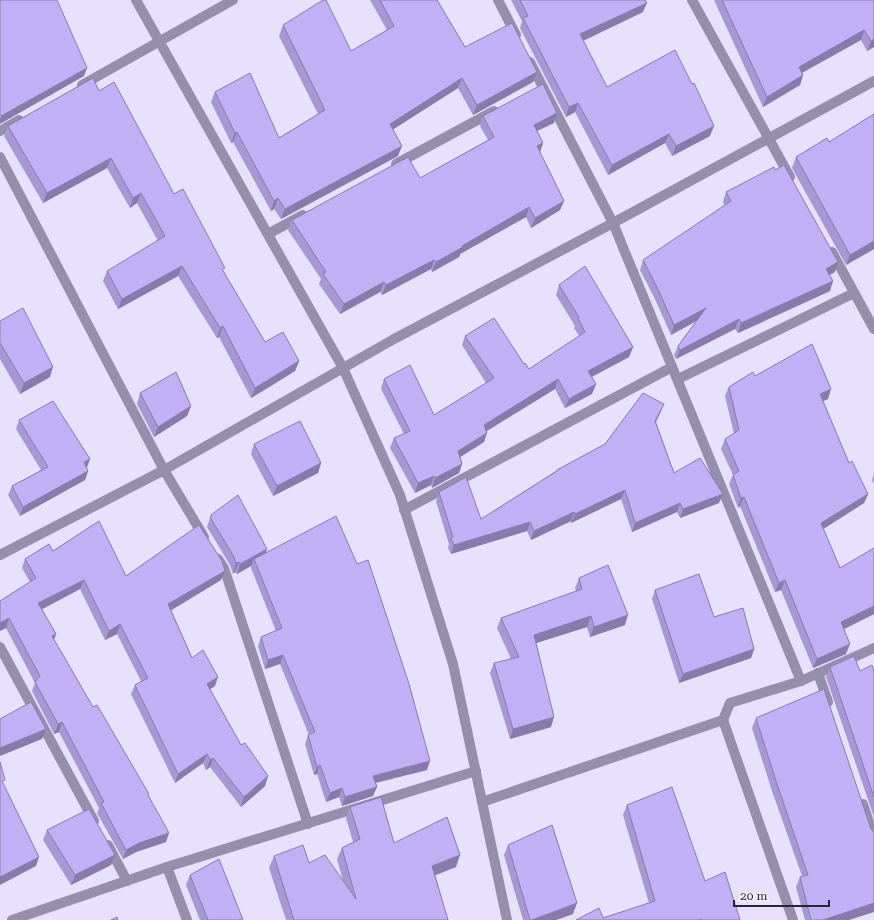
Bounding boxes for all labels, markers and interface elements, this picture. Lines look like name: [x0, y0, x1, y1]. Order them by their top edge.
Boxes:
scale bar: [734, 882, 829, 908]
text: 20 m: [740, 889, 767, 903]

